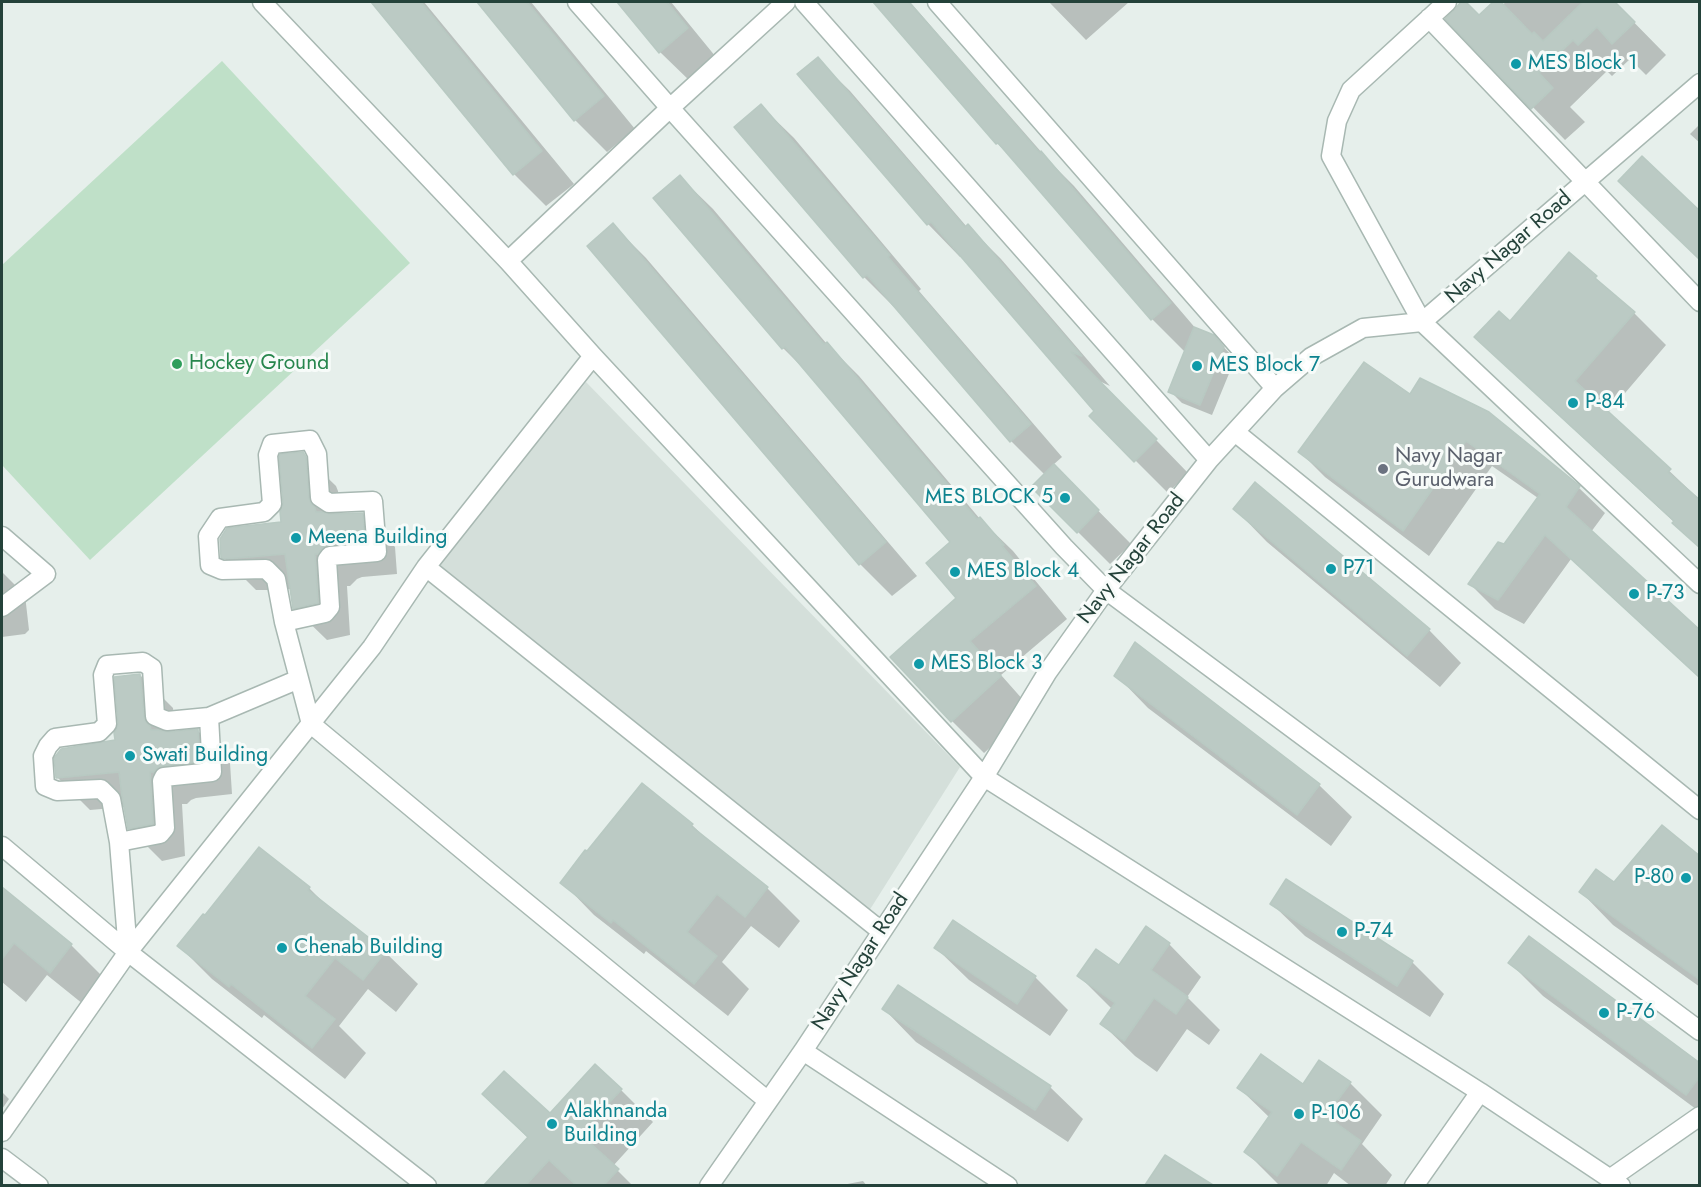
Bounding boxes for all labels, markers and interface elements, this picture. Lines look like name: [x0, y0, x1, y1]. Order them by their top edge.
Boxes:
place label: MES Block 1: [1528, 51, 1637, 77]
marker: MES Block 1: [1509, 57, 1523, 71]
street label: Navy Nagar Road: [1441, 186, 1577, 310]
place label: Hockey Ground: [189, 351, 329, 377]
place label: MES Block 7: [1209, 353, 1320, 379]
marker: Hockey Ground: [170, 357, 184, 371]
marker: MES Block 7: [1190, 359, 1204, 373]
place label: P-84: [1585, 390, 1625, 416]
marker: P-84: [1566, 396, 1580, 410]
place label: Navy Nagar Gurudwara: [1395, 444, 1502, 494]
marker: Navy Nagar Gurudwara: [1376, 462, 1390, 476]
place label: MES BLOCK 5: [925, 485, 1053, 511]
street label: Navy Nagar Road: [1073, 489, 1191, 629]
marker: MES BLOCK 5: [1058, 491, 1072, 505]
place label: Meena Building: [308, 525, 448, 551]
marker: Meena Building: [289, 531, 303, 545]
place label: P71: [1343, 556, 1374, 582]
place label: MES Block 4: [967, 559, 1079, 585]
marker: P71: [1324, 562, 1338, 576]
marker: MES Block 4: [948, 565, 962, 579]
place label: P-73: [1646, 581, 1684, 607]
marker: P-73: [1627, 587, 1641, 601]
place label: MES Block 3: [931, 651, 1042, 677]
marker: MES Block 3: [912, 657, 926, 671]
place label: Swati Building: [142, 743, 268, 769]
marker: Swati Building: [123, 749, 137, 763]
place label: P-80: [1634, 865, 1674, 891]
marker: P-80: [1679, 871, 1693, 885]
street label: Navy Nagar Road: [807, 888, 915, 1036]
place label: P-74: [1354, 919, 1393, 945]
marker: P-74: [1335, 925, 1349, 939]
place label: Chenab Building: [294, 935, 443, 961]
marker: Chenab Building: [275, 941, 289, 955]
place label: P-76: [1616, 1000, 1655, 1026]
marker: P-76: [1597, 1006, 1611, 1020]
place label: Alakhnanda Building: [564, 1099, 667, 1149]
place label: P-106: [1311, 1101, 1361, 1127]
marker: P-106: [1292, 1107, 1306, 1121]
marker: Alakhnanda Building: [545, 1117, 559, 1131]

